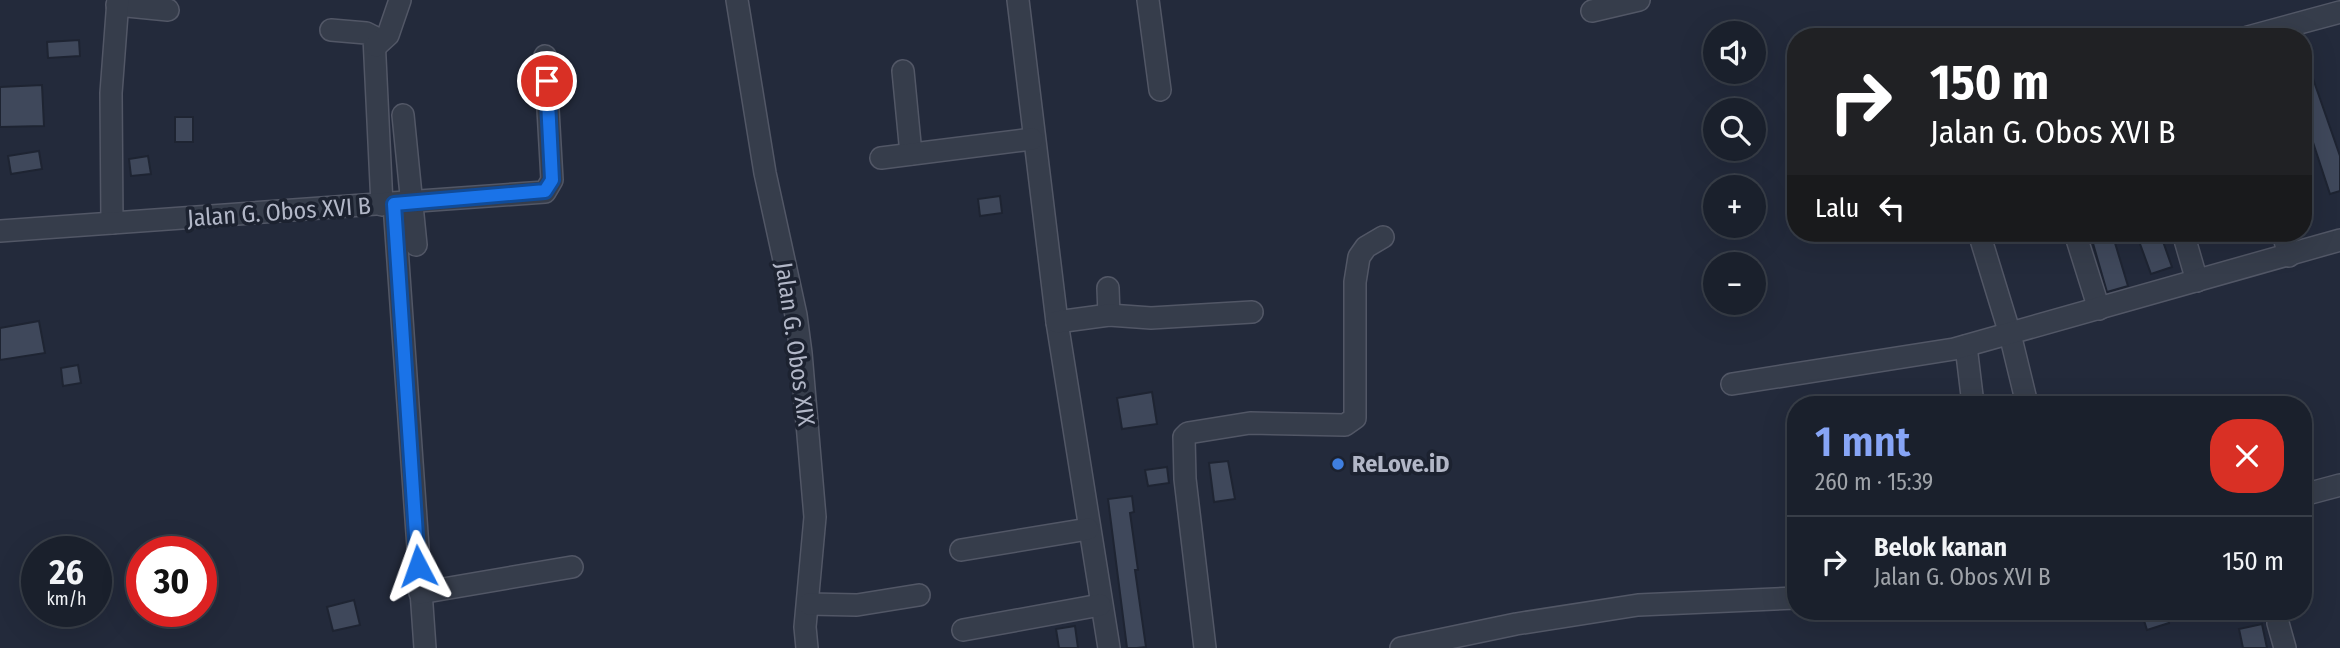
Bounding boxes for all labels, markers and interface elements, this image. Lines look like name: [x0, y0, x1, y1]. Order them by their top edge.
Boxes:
map controls: [1703, 21, 1766, 315]
button: sound: [1703, 21, 1766, 84]
pin: [517, 51, 577, 111]
text: 150 m: [1930, 53, 2049, 112]
icon: right: [1815, 56, 1906, 147]
icon: arrive: [528, 62, 566, 100]
button: search: [1703, 98, 1766, 161]
text: Jalan G. Obos XVI B: [1930, 113, 2176, 151]
button: +: [1703, 175, 1766, 238]
icon: left: [1873, 189, 1911, 227]
street label: Jalan G. Obos XVI B: [186, 192, 372, 232]
text: Lalu: [1815, 193, 1859, 224]
button: −: [1703, 252, 1766, 315]
street label: Jalan G. Obos XIX: [770, 260, 820, 428]
text: 1 mnt: [1815, 417, 1910, 467]
button: close: [2210, 419, 2284, 493]
place label: ReLove.iD: [1352, 450, 1450, 478]
marker: ReLove.iD: [1330, 456, 1346, 472]
text: 260 m · 15:39: [1815, 468, 1933, 496]
position arrow: [381, 529, 455, 603]
text: Belok kanan: [1874, 532, 2007, 563]
speed limit sign: 30: [126, 536, 217, 627]
icon: right: [1815, 543, 1853, 581]
text: 150 m: [2222, 546, 2284, 577]
text: 26: [49, 551, 84, 593]
text: Jalan G. Obos XVI B: [1874, 563, 2050, 591]
text: km/h: [46, 588, 87, 610]

